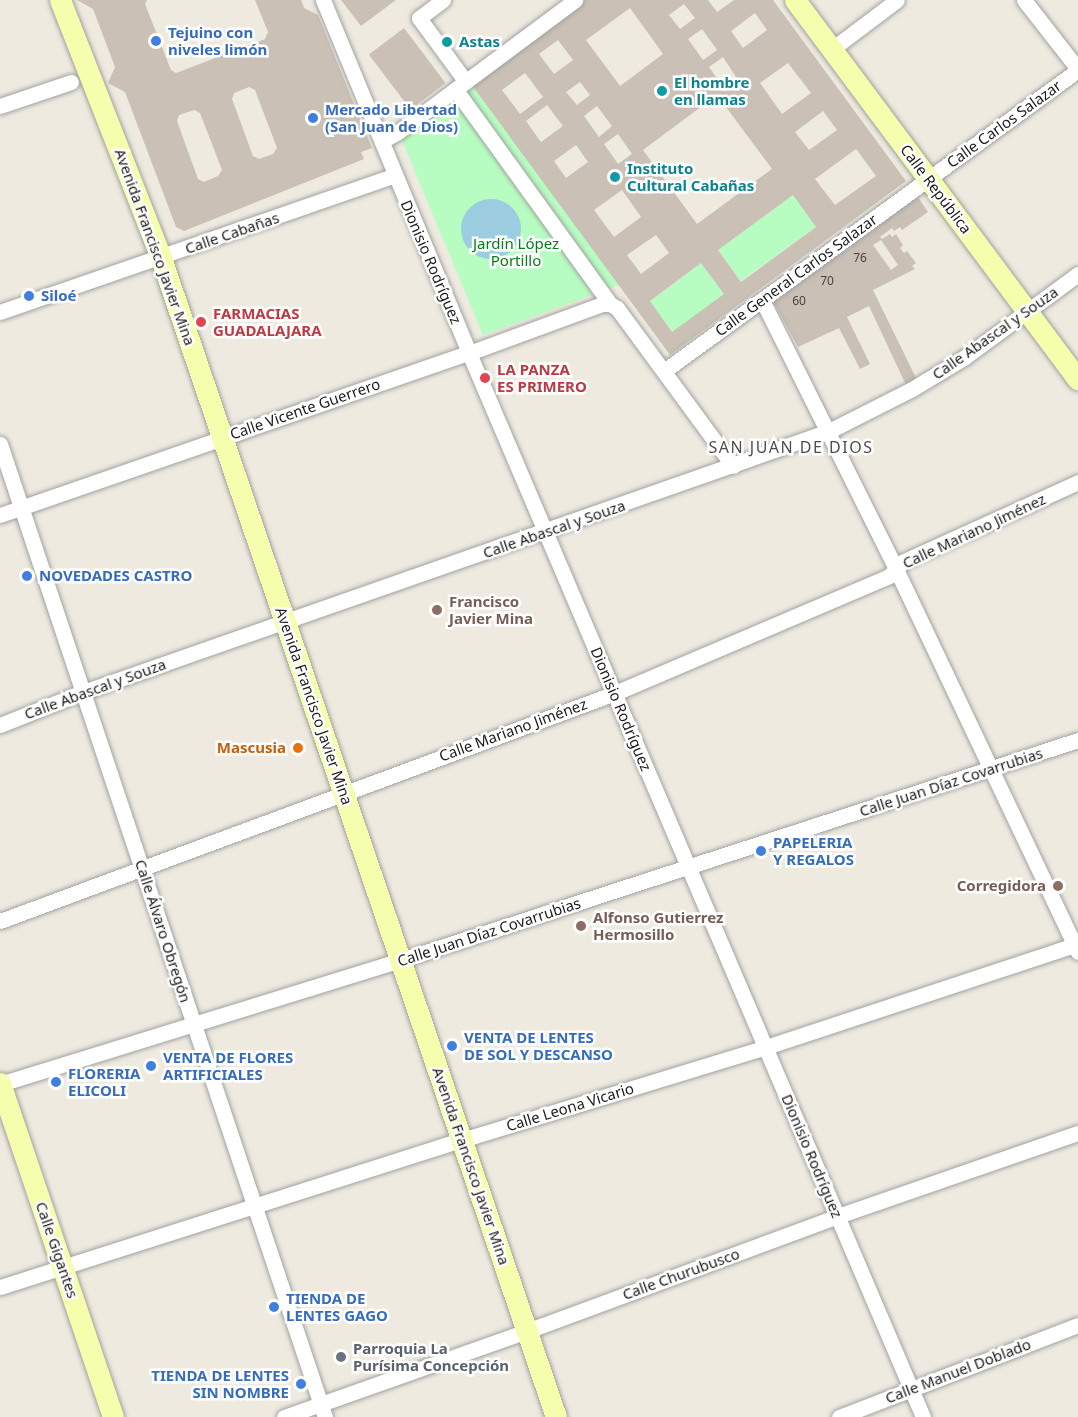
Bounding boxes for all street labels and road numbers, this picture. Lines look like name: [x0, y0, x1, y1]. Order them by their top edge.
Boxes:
street label: Calle Carlos Salazar: [943, 77, 1065, 171]
street label: Calle República: [897, 141, 975, 237]
street label: Avenida Francisco Javier Mina: [111, 146, 199, 348]
street label: Dionisio Rodríguez: [397, 197, 465, 327]
street label: Calle Cabañas: [183, 208, 281, 258]
street label: Calle General Carlos Salazar: [711, 210, 881, 340]
street label: Calle Abascal y Souza: [929, 283, 1061, 383]
street label: Calle Vicente Guerrero: [227, 375, 383, 443]
street label: Calle Mariano Jiménez: [900, 490, 1048, 572]
street label: Calle Abascal y Souza: [480, 496, 628, 562]
street label: Avenida Francisco Javier Mina: [272, 605, 356, 807]
street label: Dionisio Rodríguez: [587, 644, 655, 774]
street label: Calle Abascal y Souza: [22, 655, 168, 723]
street label: Calle Mariano Jiménez: [437, 695, 589, 765]
street label: Calle Juan Díaz Covarrubias: [857, 744, 1045, 820]
street label: Calle Álvaro Obregón: [131, 857, 195, 1005]
street label: Calle Juan Díaz Covarrubias: [395, 894, 583, 970]
street label: Avenida Francisco Javier Mina: [429, 1065, 513, 1267]
street label: Calle Leona Vicario: [504, 1079, 636, 1135]
street label: Dionisio Rodríguez: [778, 1091, 846, 1221]
street label: Calle Gigantes: [32, 1199, 82, 1301]
street label: Calle Churubusco: [620, 1244, 742, 1304]
street label: Calle Manuel Doblado: [883, 1335, 1033, 1407]

